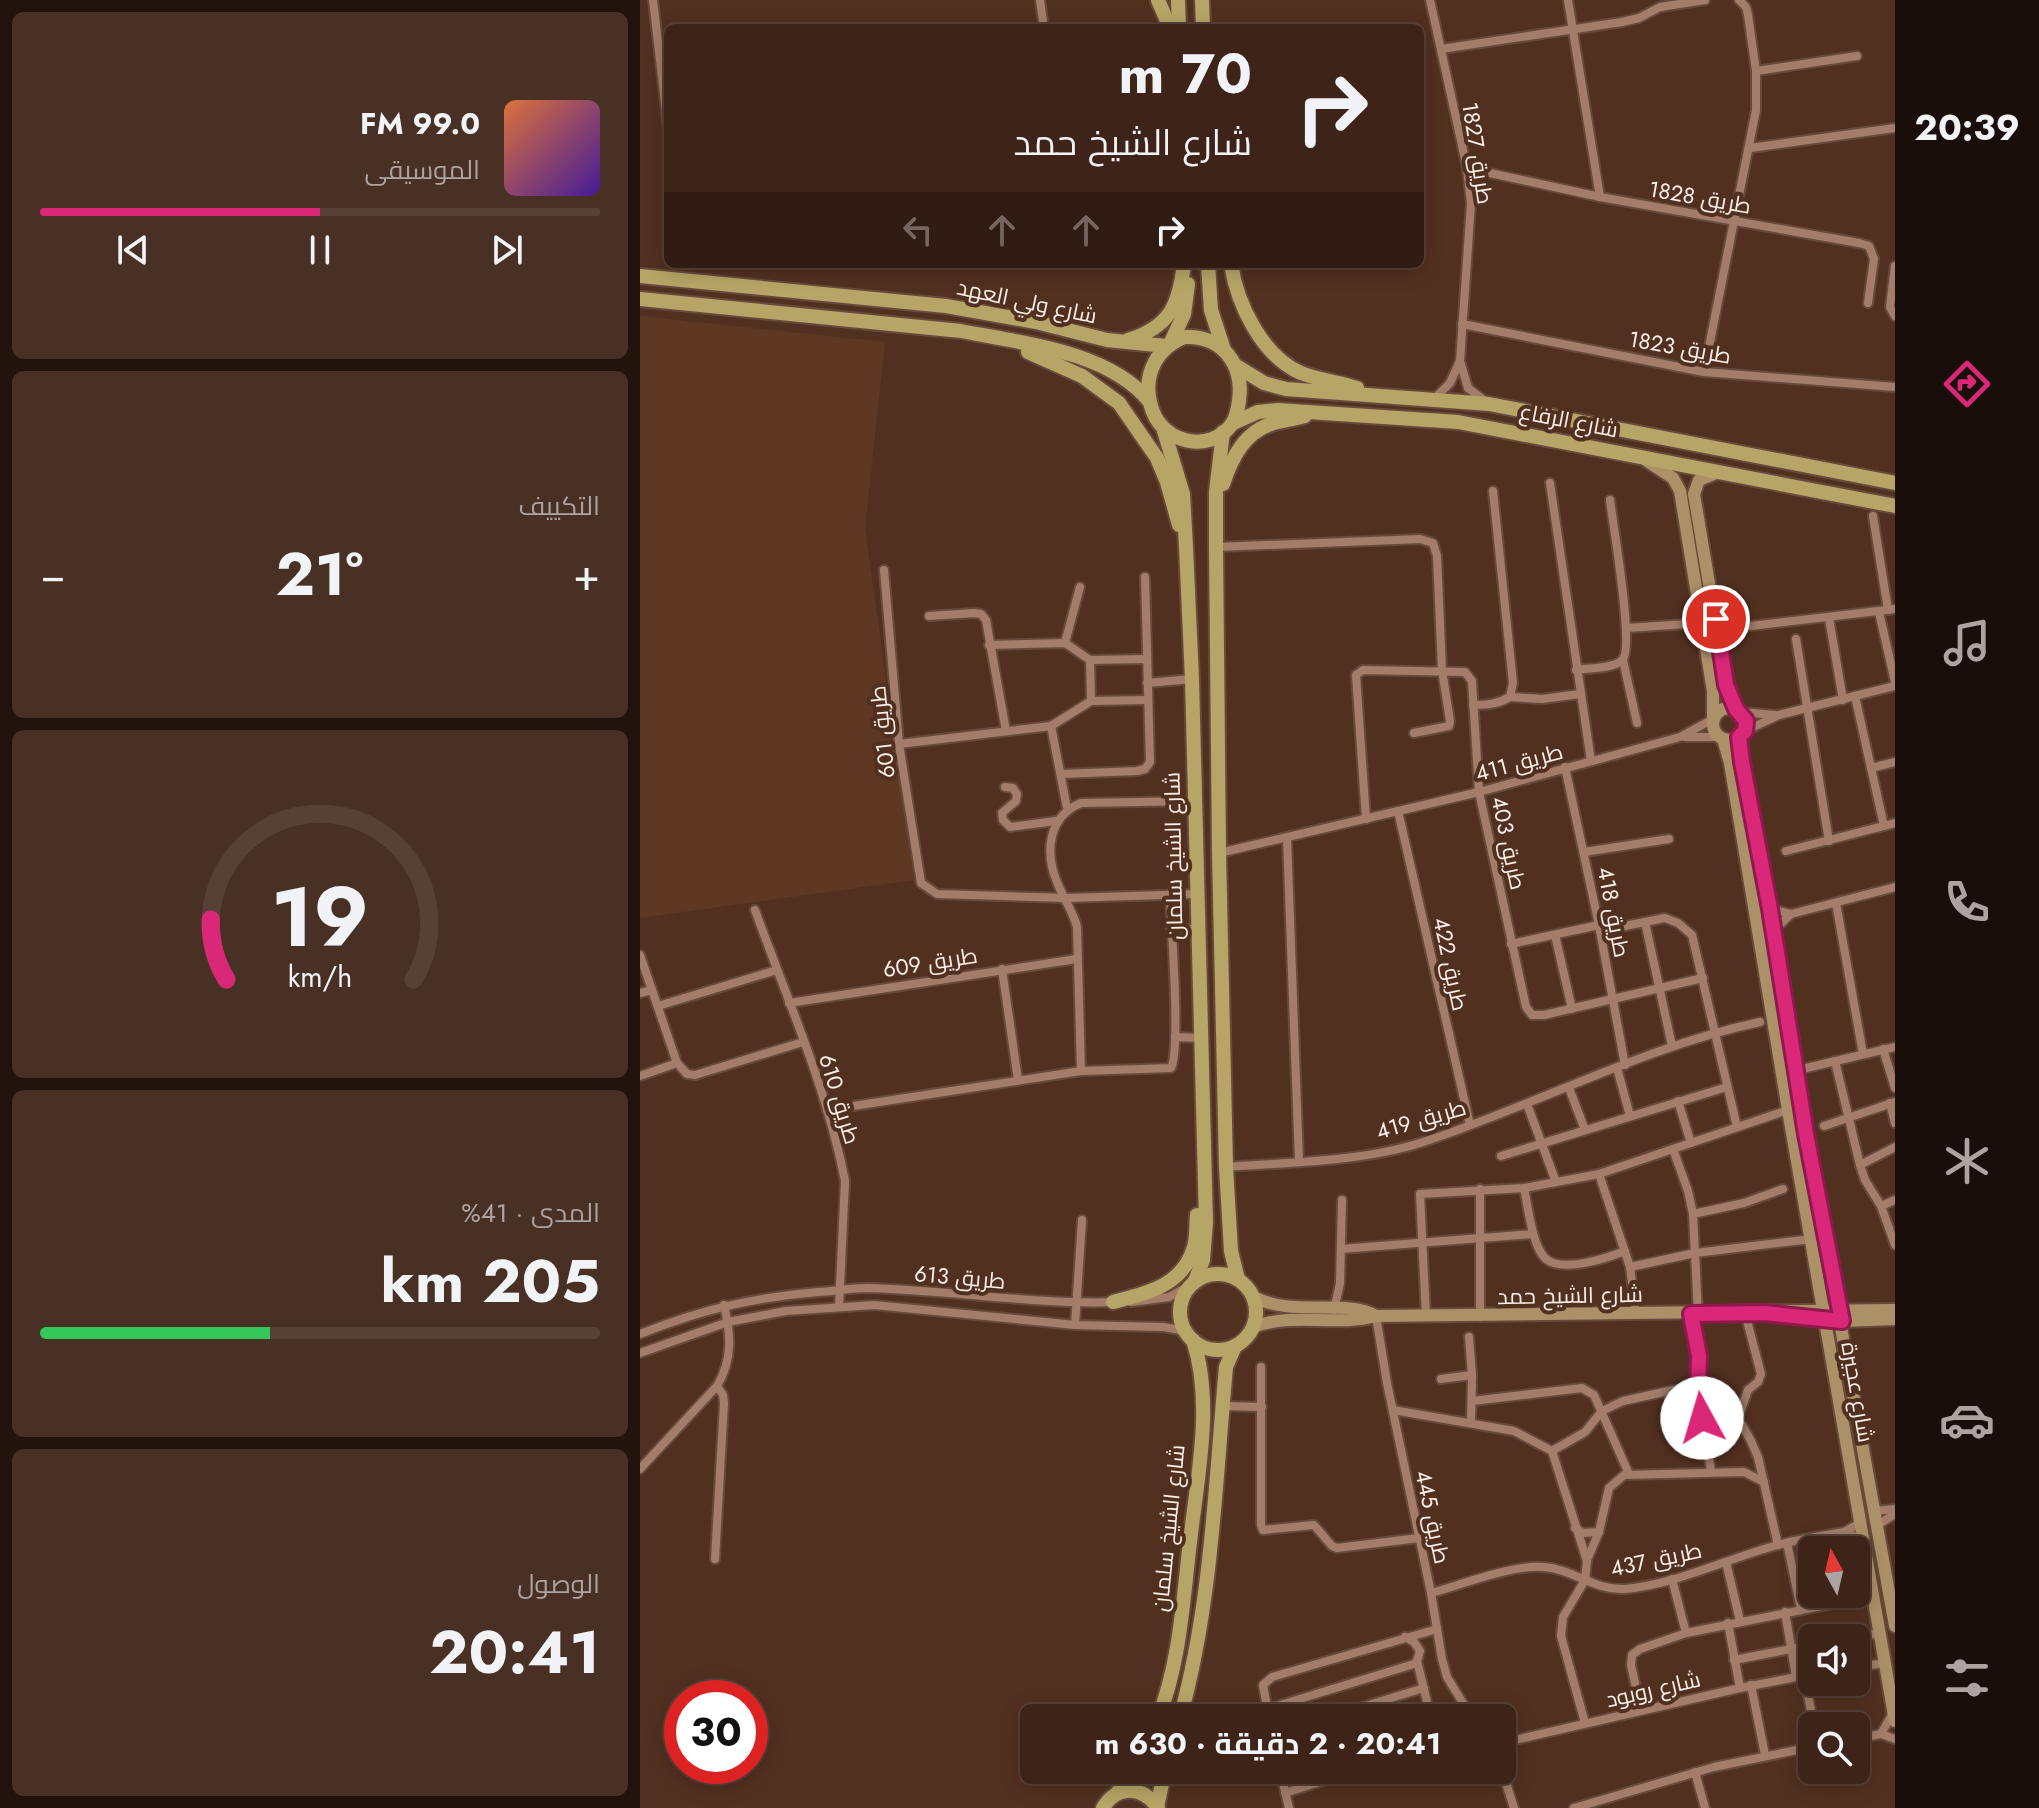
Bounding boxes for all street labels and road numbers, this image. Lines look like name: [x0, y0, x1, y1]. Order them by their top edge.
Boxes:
street label: طريق 1827: [1454, 100, 1502, 206]
street label: طريق 1828: [1646, 172, 1754, 222]
street label: شارع ولي العهد: [954, 271, 1100, 332]
street label: طريق 1823: [1626, 322, 1734, 372]
street label: شارع الرفاع: [1517, 395, 1621, 445]
street label: طريق 601: [861, 684, 903, 780]
street label: طريق 411: [1472, 735, 1566, 789]
street label: شارع الشيخ سلمان: [1156, 772, 1190, 940]
street label: طريق 403: [1483, 793, 1535, 893]
street label: طريق 418: [1590, 864, 1638, 960]
street label: طريق 422: [1425, 914, 1477, 1014]
street label: طريق 609: [880, 939, 980, 985]
street label: طريق 610: [811, 1050, 869, 1148]
street label: طريق 419: [1372, 1091, 1470, 1147]
street label: طريق 613: [913, 1257, 1007, 1297]
street label: شارع الشيخ حمد: [1497, 1278, 1643, 1312]
street label: شارع عجيرة: [1833, 1339, 1883, 1445]
street label: شارع الشيخ سلمان: [1143, 1443, 1193, 1613]
street label: طريق 445: [1407, 1467, 1459, 1567]
street label: طريق 437: [1607, 1534, 1705, 1584]
street label: شارع روبود: [1603, 1663, 1703, 1715]

